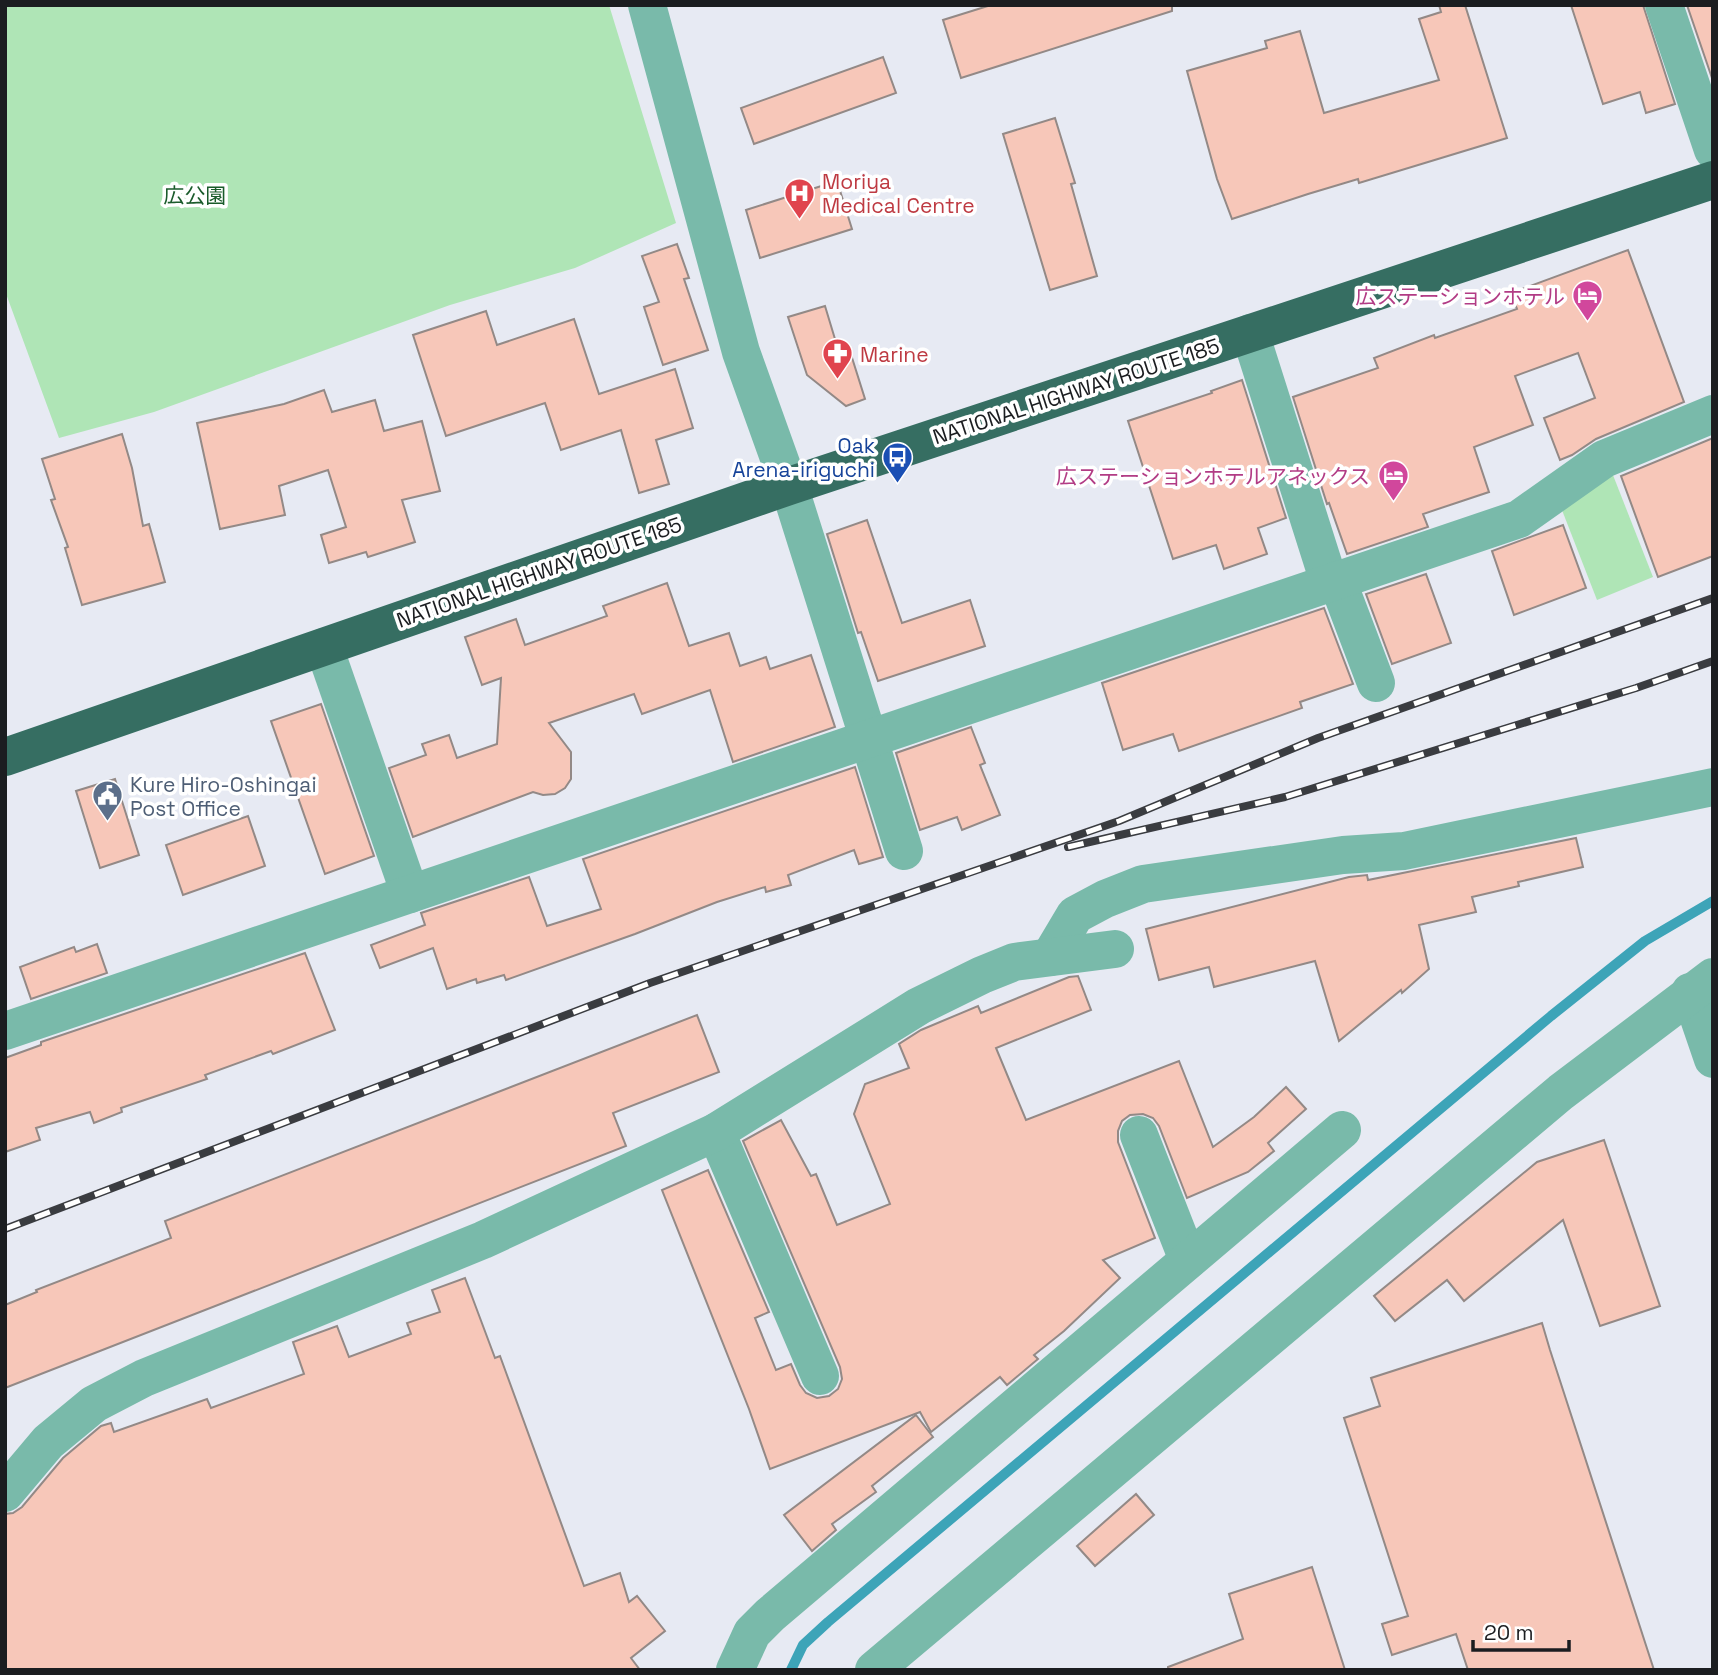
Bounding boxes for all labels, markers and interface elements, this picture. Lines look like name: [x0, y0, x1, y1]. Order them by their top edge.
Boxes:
place label: Moriya Medical Centre: [822, 168, 975, 219]
hospital icon: Moriya Medical Centre: [782, 176, 816, 220]
park label: 広公園: [164, 182, 227, 209]
hotel icon: 広ステーションホテル: [1571, 279, 1605, 323]
place label: 広ステーションホテル: [1355, 283, 1565, 310]
street label: NATIONAL HIGHWAY ROUTE 185: [929, 332, 1223, 450]
pharmacy icon: Marine: [820, 337, 854, 381]
place label: Marine: [860, 341, 929, 368]
place label: Oak Arena-iriguchi: [732, 432, 875, 483]
bus stop icon: Oak Arena-iriguchi: [881, 440, 915, 484]
hotel icon: 広ステーションホテルアネックス: [1376, 459, 1410, 503]
place label: 広ステーションホテルアネックス: [1056, 463, 1370, 490]
street label: NATIONAL HIGHWAY ROUTE 185: [393, 510, 685, 634]
place label: Kure Hiro-Oshingai Post Office: [130, 771, 317, 822]
public building icon: Kure Hiro-Oshingai Post Office: [90, 779, 124, 823]
scale bar: [1473, 1608, 1569, 1652]
text: 20 m: [1484, 1619, 1534, 1646]

